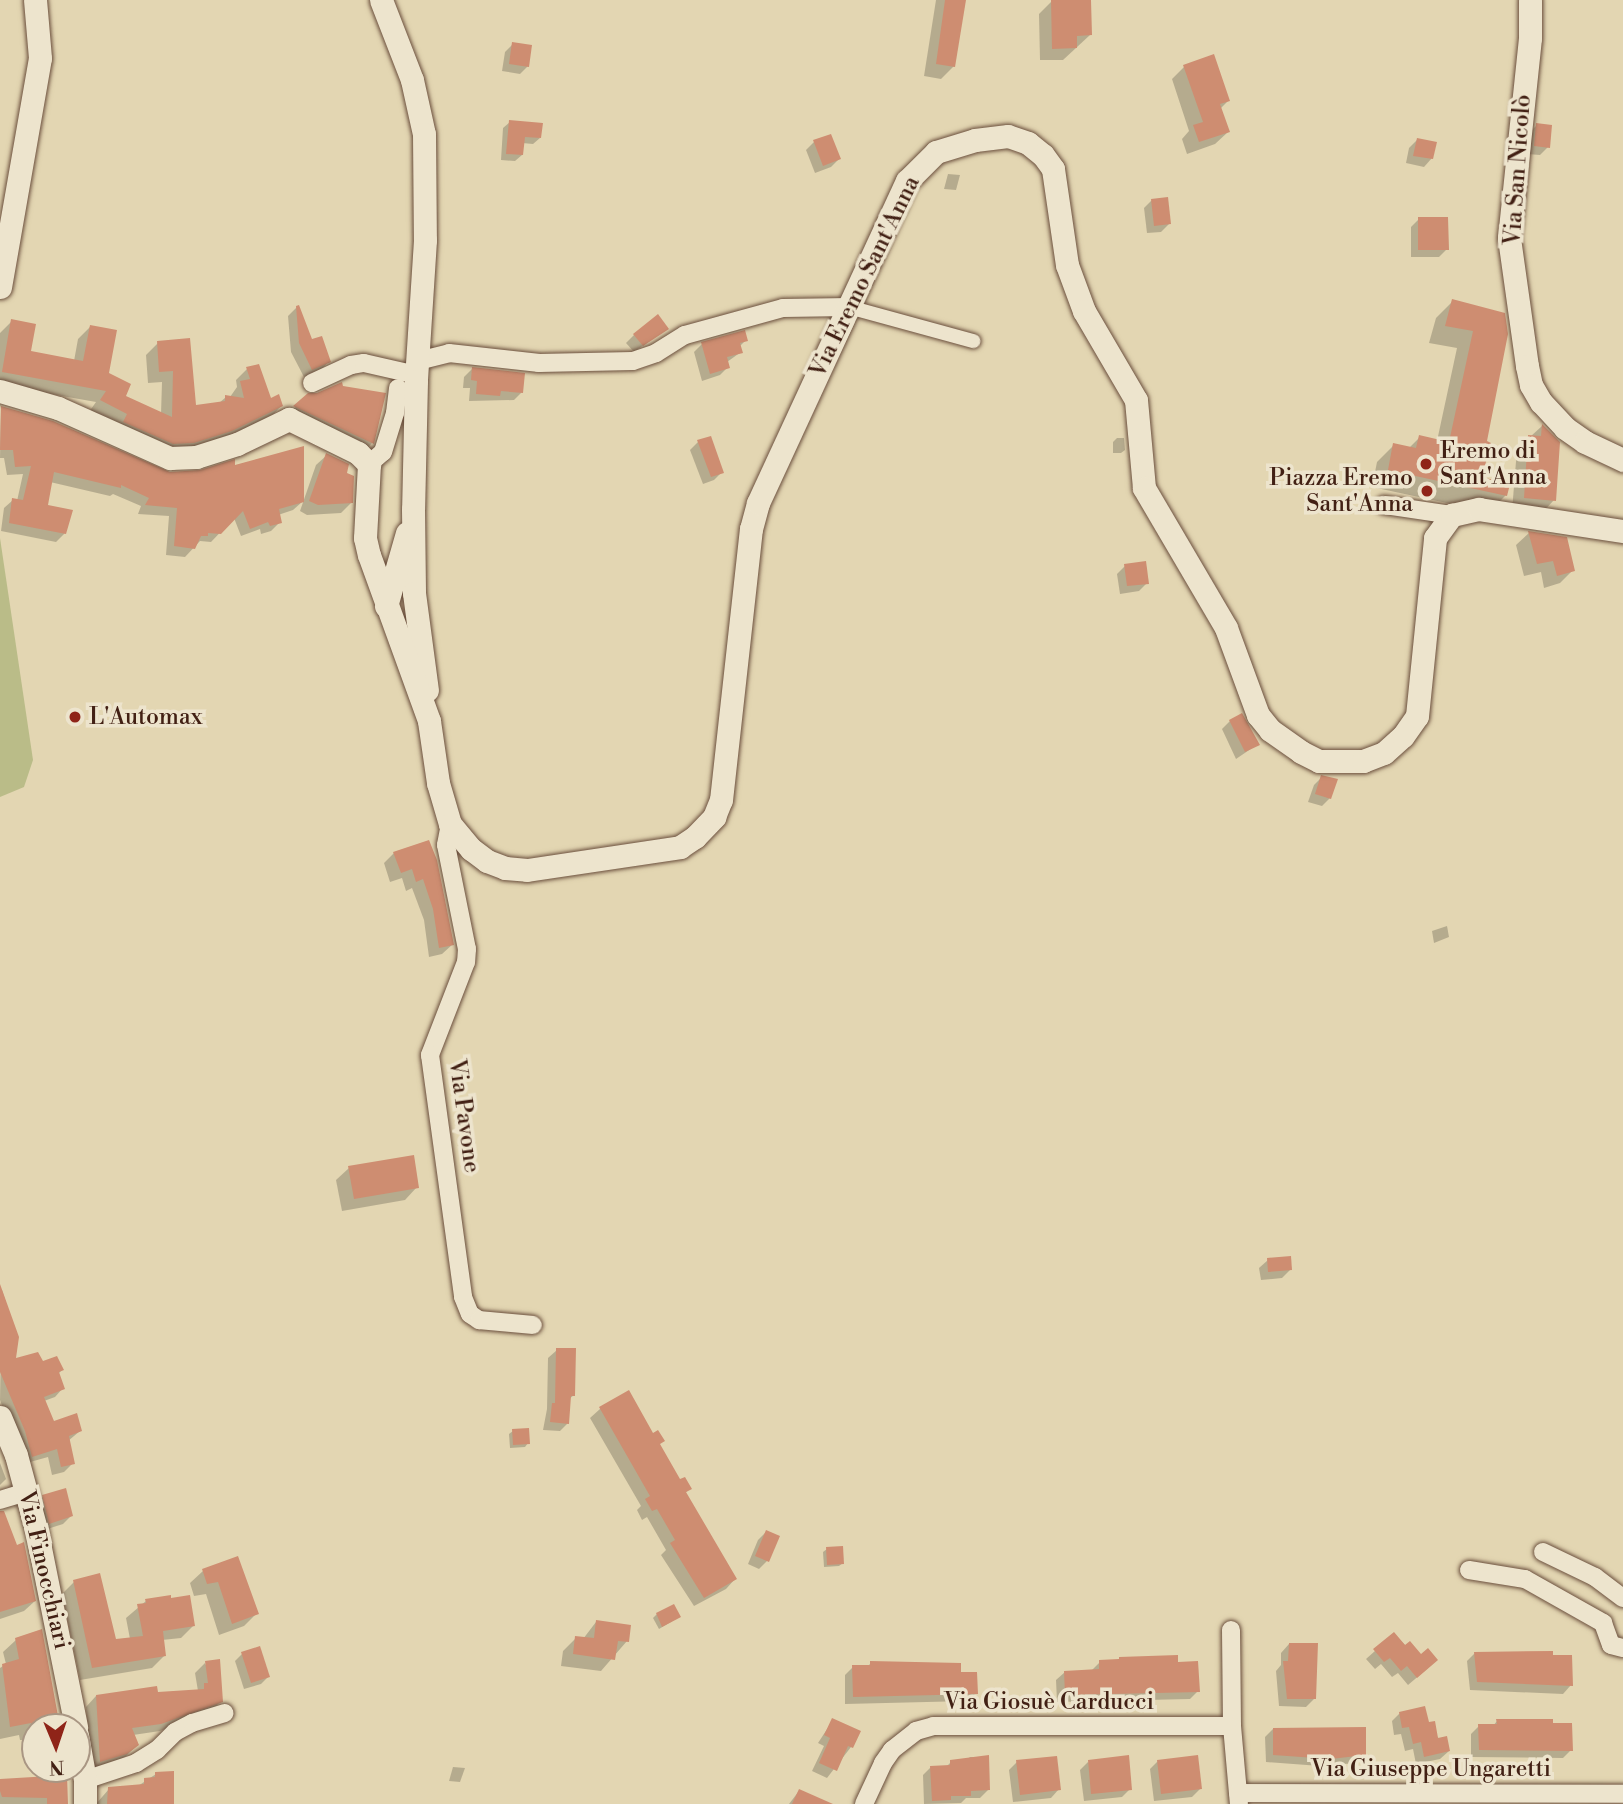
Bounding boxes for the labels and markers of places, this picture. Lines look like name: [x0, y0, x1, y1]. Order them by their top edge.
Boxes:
place label: Eremo di Sant'Anna: [1440, 437, 1547, 491]
marker: Eremo di Sant'Anna: [1418, 456, 1434, 472]
place label: Piazza Eremo Sant'Anna: [1269, 464, 1413, 518]
marker: Piazza Eremo Sant'Anna: [1419, 483, 1435, 499]
place label: L'Automax: [89, 703, 202, 731]
marker: L'Automax: [67, 709, 83, 725]

